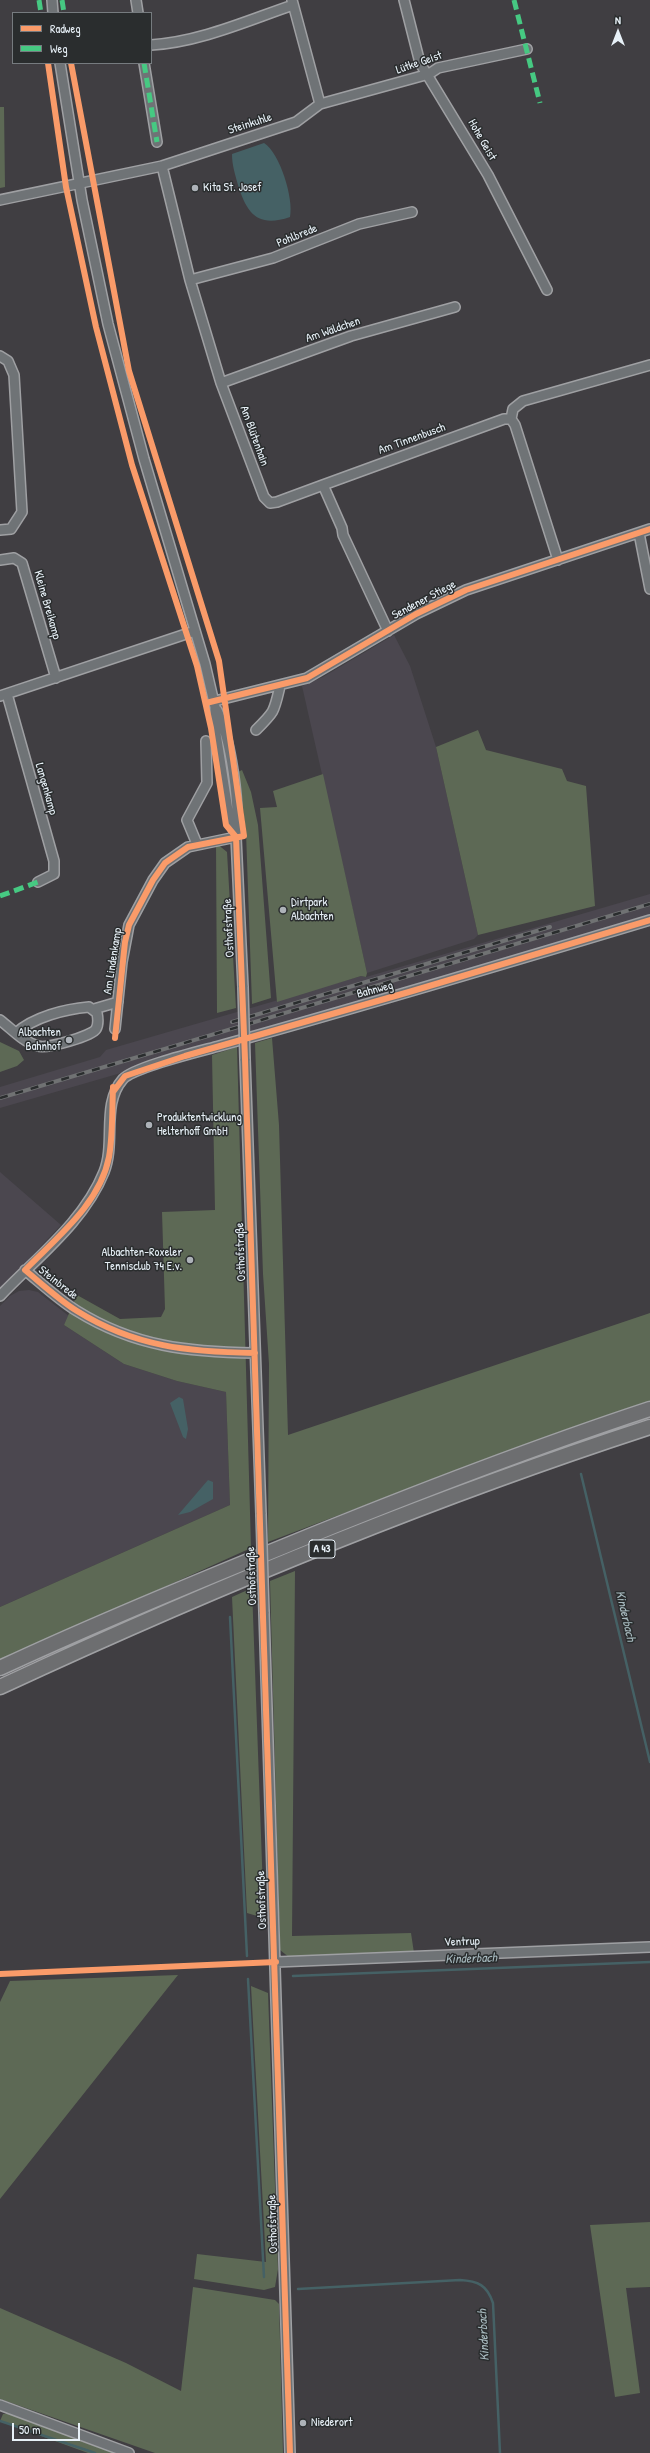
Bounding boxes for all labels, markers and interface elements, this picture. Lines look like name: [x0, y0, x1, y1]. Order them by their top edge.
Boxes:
legend: [12, 12, 152, 64]
north arrow: [598, 12, 638, 52]
text: N: [615, 13, 621, 27]
text: Radweg: [50, 20, 81, 37]
text: Weg: [50, 40, 68, 57]
street label: Lütke Geist: [394, 48, 444, 78]
street label: Steinkuhle: [226, 110, 274, 138]
street label: Hohe Geist: [465, 117, 499, 163]
place label: Kita St. Josef: [203, 181, 261, 195]
marker: Kita St. Josef: [190, 183, 200, 193]
street label: Pohlbrede: [275, 221, 319, 251]
street label: Am Wäldchen: [304, 314, 362, 346]
street label: Am Blütenhain: [236, 404, 272, 468]
street label: Am Tinnenbusch: [377, 420, 447, 458]
street label: Kleine Breikamp: [30, 569, 64, 641]
street label: Sendener Stiege: [390, 577, 458, 623]
street label: Langenkamp: [32, 761, 60, 817]
place label: Dirtpark Albachten: [291, 896, 334, 924]
street label: Osthofstraße: [220, 898, 238, 958]
marker: Dirtpark Albachten: [278, 905, 288, 915]
street label: Am Lindenkamp: [101, 927, 125, 995]
street label: Bahnweg: [355, 978, 395, 1002]
place label: Albachten Bahnhof: [18, 1026, 61, 1054]
marker: Albachten Bahnhof: [64, 1035, 74, 1045]
place label: Produktentwicklung Helterhoff GmbH: [157, 1111, 242, 1139]
marker: Produktentwicklung Helterhoff GmbH: [144, 1120, 154, 1130]
street label: Osthofstraße: [233, 1222, 249, 1282]
place label: Albachten-Roxeler Tennisclub 74 E.v.: [101, 1246, 182, 1274]
marker: Albachten-Roxeler Tennisclub 74 E.v.: [185, 1255, 195, 1265]
street label: Steinbrede: [35, 1263, 81, 1303]
road number: A 43: [309, 1540, 335, 1558]
street label: Osthofstraße: [244, 1546, 260, 1606]
water label: Kinderbach: [612, 1589, 638, 1643]
street label: Osthofstraße: [254, 1870, 270, 1930]
street label: Ventrup: [444, 1934, 480, 1950]
water label: Kinderbach: [445, 1950, 497, 1968]
street label: Osthofstraße: [265, 2194, 281, 2254]
water label: Kinderbach: [475, 2309, 493, 2361]
scale bar: [14, 2415, 82, 2441]
place label: Niederort: [311, 2416, 353, 2430]
marker: Niederort: [298, 2418, 308, 2428]
text: 50 m: [19, 2421, 40, 2438]

